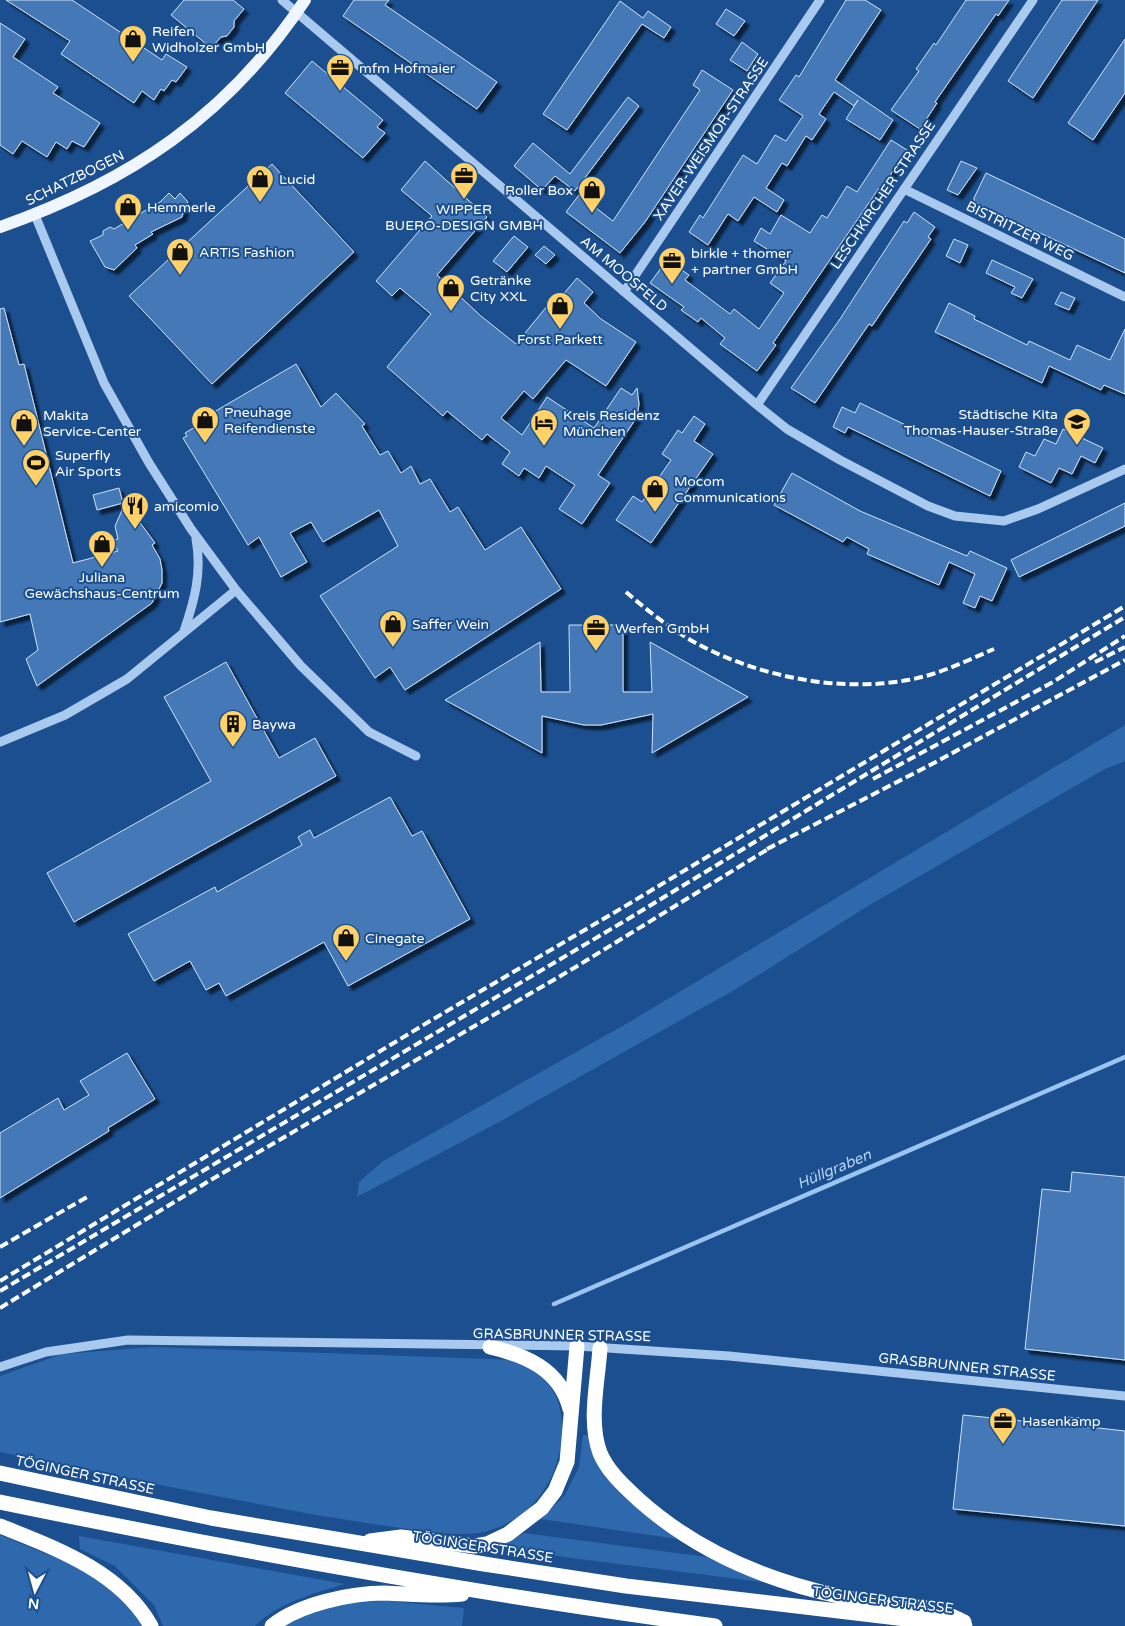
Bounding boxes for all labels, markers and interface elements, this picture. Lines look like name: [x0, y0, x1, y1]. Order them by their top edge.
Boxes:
place label: Reifen Widholzer GmbH: [152, 23, 265, 56]
shop icon: Reifen Widholzer GmbH: [118, 24, 148, 63]
office icon: mfm Hofmaier: [325, 53, 355, 92]
street label: XAVER-WEISMOR-STRASSE: [650, 54, 772, 224]
place label: mfm Hofmaier: [359, 60, 456, 77]
street label: LESCHKIRCHER STRASSE: [827, 118, 939, 272]
street label: SCHATZBOGEN: [23, 147, 127, 209]
office icon: WIPPER BUERO-DESIGN GMBH: [449, 161, 479, 200]
shop icon: Lucid: [245, 164, 275, 203]
place label: Lucid: [279, 171, 315, 188]
shop icon: Roller Box: [577, 175, 607, 214]
place label: Roller Box: [505, 182, 573, 199]
shop icon: Hemmerle: [113, 192, 143, 231]
street label: BISTRITZER WEG: [963, 198, 1077, 264]
place label: Hemmerle: [147, 199, 216, 216]
place label: WIPPER BUERO-DESIGN GMBH: [385, 201, 543, 234]
street label: AM MOOSFELD: [577, 233, 671, 315]
shop icon: ARTiS Fashion: [165, 237, 195, 276]
place label: ARTiS Fashion: [199, 244, 295, 261]
place label: birkle + thomer + partner GmbH: [691, 245, 798, 278]
office icon: birkle + thomer + partner GmbH: [657, 246, 687, 285]
place label: Getränke City XXL: [470, 272, 531, 305]
shop icon: Getränke City XXL: [436, 273, 466, 312]
shop icon: Forst Parkett: [545, 291, 575, 330]
place label: Forst Parkett: [517, 331, 604, 348]
place label: Pneuhage Reifendienste: [224, 404, 315, 437]
shop icon: Pneuhage Reifendienste: [190, 405, 220, 444]
place label: Städtische Kita Thomas-Hauser-Straße: [904, 406, 1058, 439]
place label: Makita Service-Center: [43, 407, 142, 440]
place label: Kreis Residenz München: [563, 407, 660, 440]
school or university icon: Städtische Kita Thomas-Hauser-Straße: [1062, 407, 1092, 446]
shop icon: Makita Service-Center: [9, 408, 39, 447]
hotel icon: Kreis Residenz München: [529, 408, 559, 447]
place label: Superfly Air Sports: [55, 447, 121, 480]
sports icon: Superfly Air Sports: [21, 448, 51, 487]
place label: Mocom Communications: [674, 473, 786, 506]
shop icon: Mocom Communications: [640, 474, 670, 513]
restaurant icon: amicomio: [120, 491, 150, 530]
place label: amicomio: [154, 498, 219, 515]
shop icon: Juliana Gewächshaus-Centrum: [87, 529, 117, 568]
place label: Juliana Gewächshaus-Centrum: [24, 569, 180, 602]
shop icon: Saffer Wein: [378, 609, 408, 648]
office icon: Werfen GmbH: [581, 613, 611, 652]
place label: Saffer Wein: [412, 616, 489, 633]
place label: Werfen GmbH: [615, 620, 710, 637]
building icon: Baywa: [218, 709, 248, 748]
place label: Baywa: [252, 716, 296, 733]
shop icon: Cinegate: [331, 923, 361, 962]
place label: Cinegate: [365, 930, 424, 947]
water label: Hüllgraben: [794, 1145, 874, 1193]
street label: GRASBRUNNER STRASSE: [473, 1325, 651, 1345]
street label: GRASBRUNNER STRASSE: [878, 1349, 1057, 1385]
office icon: Hasenkamp: [988, 1406, 1018, 1445]
place label: Hasenkamp: [1022, 1413, 1101, 1430]
street label: TÖGINGER STRASSE: [14, 1452, 156, 1498]
street label: TÖGINGER STRASSE: [412, 1528, 554, 1566]
north arrow: [10, 1566, 60, 1616]
street label: TÖGINGER STRASSE: [812, 1583, 954, 1617]
text: N: [27, 1594, 40, 1612]

